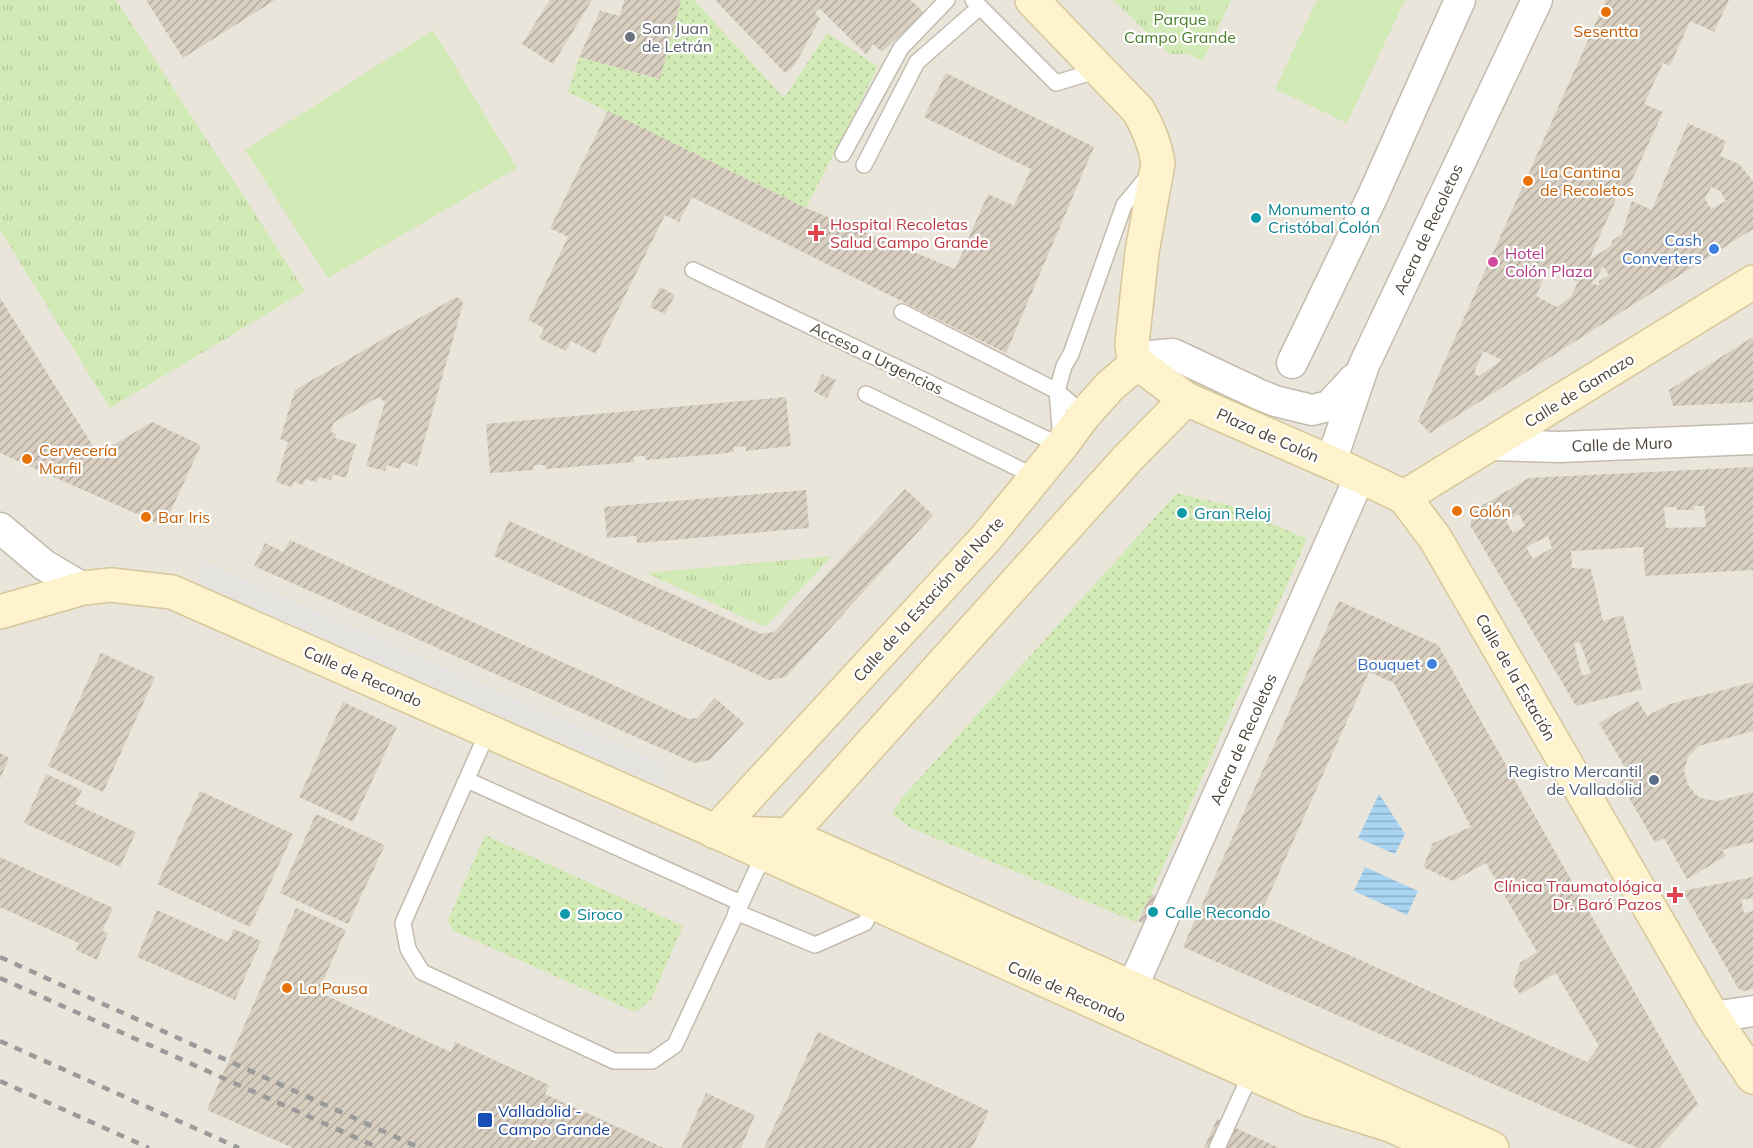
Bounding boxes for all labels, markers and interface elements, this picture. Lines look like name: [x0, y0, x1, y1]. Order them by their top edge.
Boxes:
marker: Sesentta: [1599, 5, 1613, 19]
park label: Parque Campo Grande: [1124, 9, 1236, 47]
place label: San Juan de Letrán: [642, 18, 712, 56]
place label: Sesentta: [1573, 21, 1639, 41]
marker: San Juan de Letrán: [623, 30, 637, 44]
street label: Acera de Recoletos: [1389, 160, 1467, 297]
place label: La Cantina de Recoletos: [1540, 162, 1634, 200]
marker: La Cantina de Recoletos: [1521, 174, 1535, 188]
place label: Monumento a Cristóbal Colón: [1268, 199, 1380, 237]
marker: Monumento a Cristóbal Colón: [1249, 211, 1263, 225]
place label: Hospital Recoletas Salud Campo Grande: [830, 214, 988, 252]
marker: Hospital Recoletas Salud Campo Grande: [807, 224, 825, 242]
place label: Cash Converters: [1622, 230, 1702, 268]
marker: Cash Converters: [1707, 242, 1721, 256]
place label: Hotel Colón Plaza: [1505, 243, 1593, 281]
marker: Hotel Colón Plaza: [1486, 255, 1500, 269]
street label: Acceso a Urgencias: [807, 317, 947, 399]
street label: Calle de Gamazo: [1520, 348, 1638, 432]
street label: Plaza de Colón: [1214, 403, 1322, 467]
street label: Calle de Muro: [1571, 432, 1673, 456]
place label: Cervecería Marfil: [39, 440, 117, 478]
marker: Cervecería Marfil: [20, 452, 34, 466]
place label: Colón: [1469, 501, 1511, 521]
place label: Gran Reloj: [1194, 503, 1271, 523]
marker: Colón: [1450, 504, 1464, 518]
marker: Gran Reloj: [1175, 506, 1189, 520]
place label: Bar Iris: [158, 507, 210, 527]
marker: Bar Iris: [139, 510, 153, 524]
street label: Calle de la Estación del Norte: [848, 512, 1008, 686]
street label: Calle de la Estación: [1471, 610, 1561, 744]
street label: Calle de Recondo: [301, 641, 425, 711]
place label: Bouquet: [1358, 654, 1420, 674]
marker: Bouquet: [1425, 657, 1439, 671]
street label: Acera de Recoletos: [1205, 670, 1281, 808]
place label: Registro Mercantil de Valladolid: [1508, 761, 1642, 799]
marker: Registro Mercantil de Valladolid: [1647, 773, 1661, 787]
place label: Clínica Traumatológica Dr. Baró Pazos: [1493, 876, 1662, 914]
marker: Clínica Traumatológica Dr. Baró Pazos: [1666, 886, 1684, 904]
place label: Calle Recondo: [1165, 902, 1270, 922]
place label: Siroco: [577, 904, 623, 924]
marker: Calle Recondo: [1146, 905, 1160, 919]
marker: Siroco: [558, 907, 572, 921]
street label: Calle de Recondo: [1005, 956, 1129, 1026]
place label: La Pausa: [299, 978, 368, 998]
marker: La Pausa: [280, 981, 294, 995]
place label: Valladolid - Campo Grande: [498, 1101, 610, 1139]
marker: Valladolid - Campo Grande: [476, 1111, 494, 1129]

